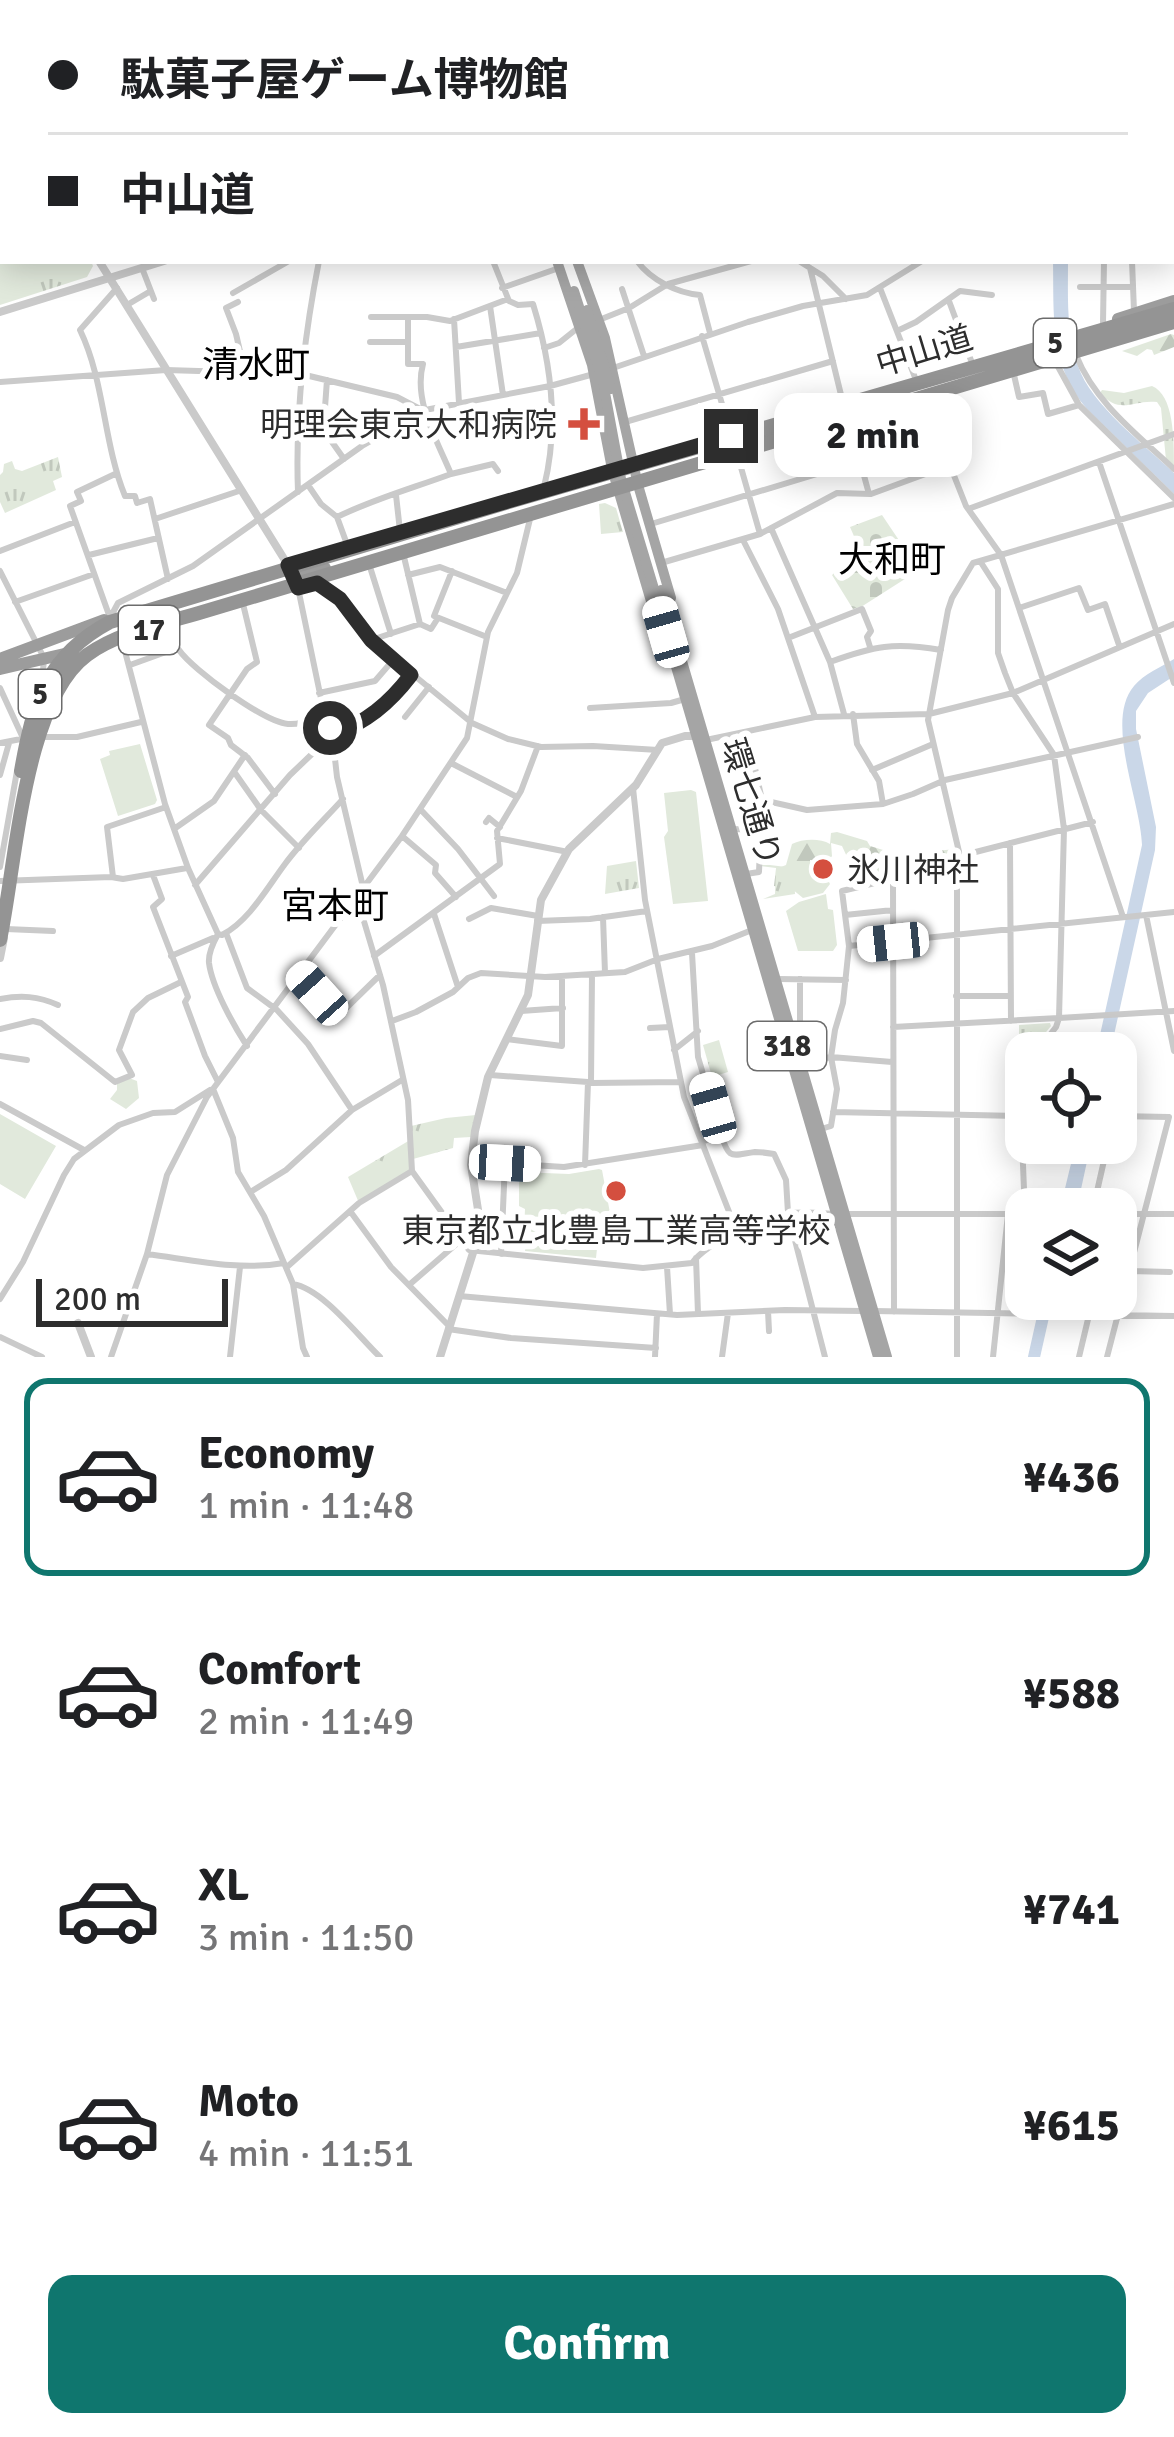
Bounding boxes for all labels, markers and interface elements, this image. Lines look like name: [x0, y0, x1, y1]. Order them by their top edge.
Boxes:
text: 駄菓子屋ゲーム博物館: [120, 53, 569, 108]
text: 中山道: [120, 168, 255, 223]
street label: 中山道: [871, 317, 978, 386]
road number: 5: [1034, 319, 1076, 367]
district label: 清水町: [202, 343, 310, 388]
callout: 2 min: [773, 394, 971, 478]
place label: 明理会東京大和病院: [260, 405, 557, 446]
marker: 明理会東京大和病院: [568, 408, 600, 440]
route end: [704, 409, 758, 463]
text: 2 min: [826, 411, 920, 459]
district label: 大和町: [838, 538, 946, 583]
car: [639, 592, 693, 672]
road number: 17: [119, 606, 179, 654]
road number: 5: [19, 670, 61, 718]
route start: [303, 701, 357, 755]
street label: 環七通り: [712, 733, 789, 872]
place label: 氷川神社: [847, 850, 979, 891]
marker: 氷川神社: [810, 856, 836, 882]
district label: 宮本町: [281, 884, 389, 929]
car: [855, 920, 931, 964]
car: [280, 954, 354, 1032]
road number: 318: [748, 1022, 826, 1070]
map controls: [1005, 1032, 1137, 1320]
button: locate: [1005, 1032, 1137, 1164]
car: [686, 1068, 740, 1148]
car: [468, 1143, 542, 1183]
marker: 東京都立北豊島工業高等学校: [603, 1178, 629, 1204]
button: layers: [1005, 1188, 1137, 1320]
place label: 東京都立北豊島工業高等学校: [402, 1211, 831, 1252]
scale bar: [36, 1273, 228, 1326]
text: 200 m: [54, 1279, 141, 1320]
icon: car: [54, 1423, 162, 1531]
text: Economy: [198, 1426, 374, 1481]
text: ¥436: [1023, 1450, 1120, 1505]
text: 1 min · 11:48: [198, 1481, 414, 1529]
icon: car: [54, 1639, 162, 1747]
text: Comfort: [198, 1642, 361, 1697]
text: ¥588: [1023, 1666, 1120, 1721]
text: 2 min · 11:49: [198, 1697, 414, 1745]
icon: car: [54, 1855, 162, 1963]
text: XL: [198, 1858, 249, 1913]
text: ¥741: [1023, 1882, 1120, 1937]
text: 3 min · 11:50: [198, 1913, 414, 1961]
icon: car: [54, 2071, 162, 2179]
text: Moto: [198, 2074, 299, 2129]
text: ¥615: [1023, 2098, 1120, 2153]
text: 4 min · 11:51: [198, 2129, 414, 2177]
button: Confirm: [48, 2275, 1126, 2413]

